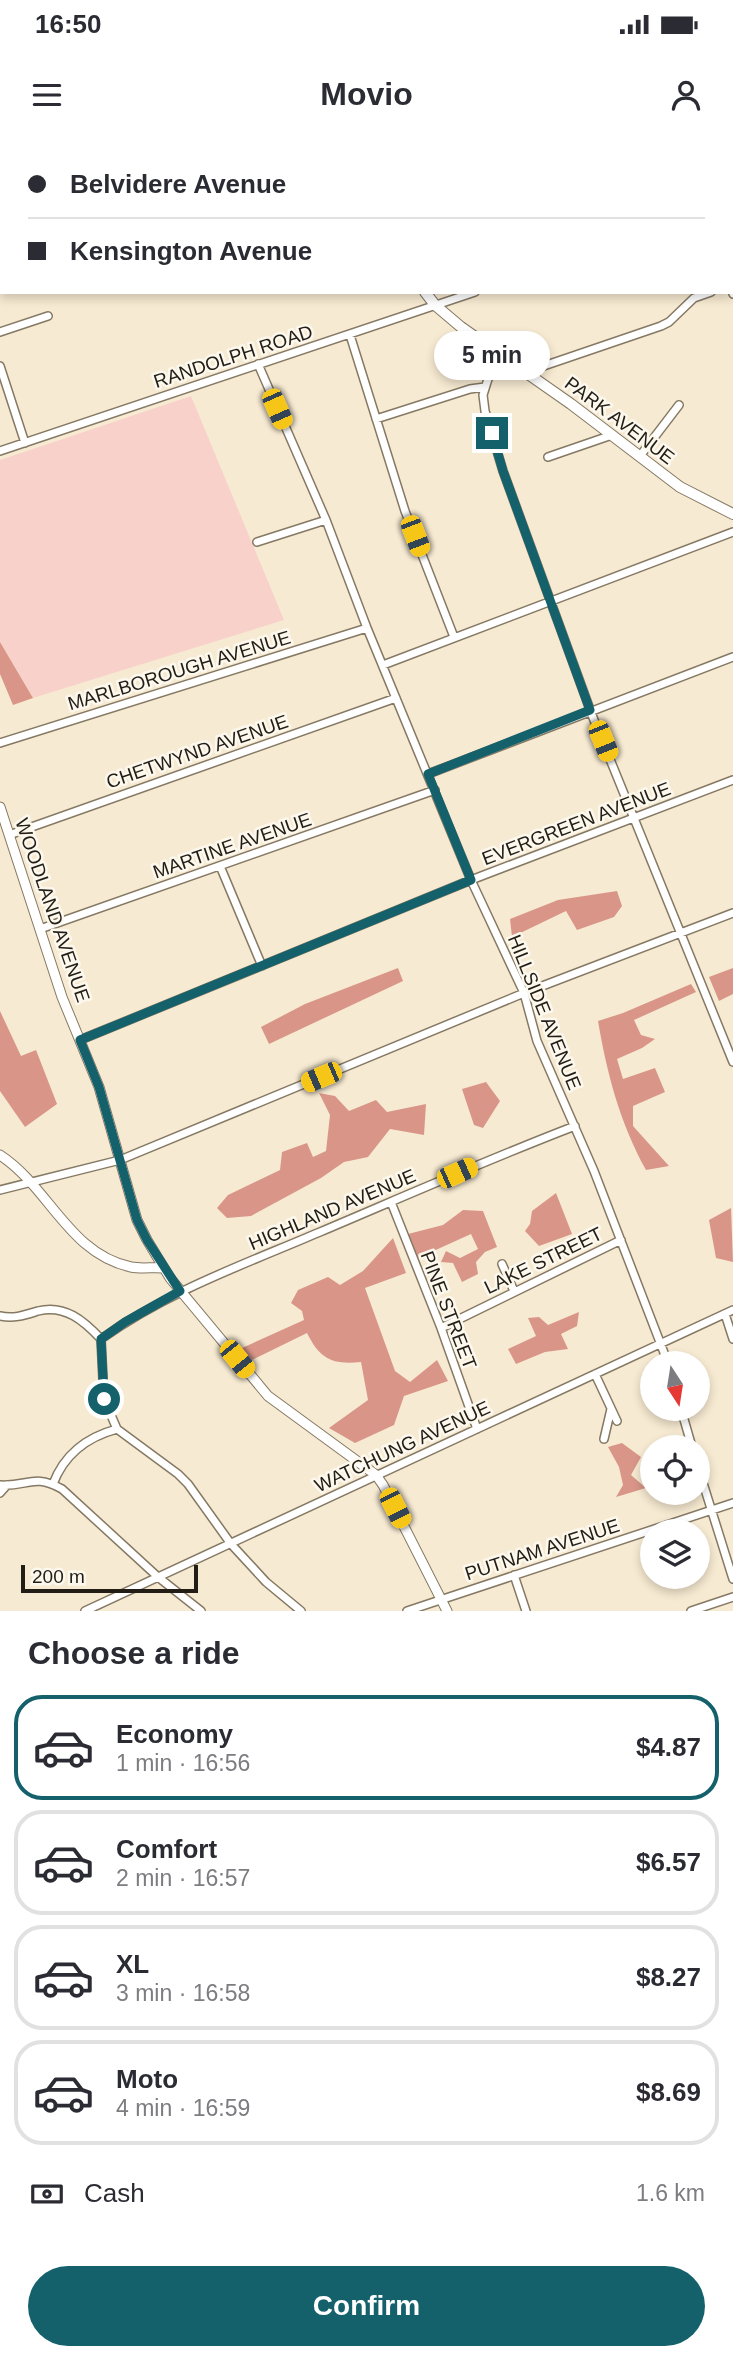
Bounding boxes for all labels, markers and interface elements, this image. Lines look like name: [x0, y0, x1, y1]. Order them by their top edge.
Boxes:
text: 16:50: [35, 9, 102, 39]
icon: menu: [28, 76, 66, 114]
text: Movio: [320, 76, 413, 112]
icon: person: [667, 76, 705, 114]
text: Belvidere Avenue: [70, 169, 286, 199]
text: Kensington Avenue: [70, 236, 312, 266]
street label: RANDOLPH ROAD: [151, 321, 315, 392]
callout: 5 min: [434, 331, 550, 380]
text: 5 min: [462, 342, 522, 368]
street label: PARK AVENUE: [561, 373, 678, 468]
car: [259, 386, 296, 432]
route end: [476, 417, 508, 449]
car: [398, 513, 433, 559]
street label: MARLBOROUGH AVENUE: [65, 627, 293, 714]
street label: CHETWYND AVENUE: [104, 710, 291, 792]
car: [586, 718, 621, 764]
street label: EVERGREEN AVENUE: [479, 778, 673, 869]
street label: MARTINE AVENUE: [150, 809, 314, 882]
street label: WOODLAND AVENUE: [11, 816, 94, 1005]
street label: HILLSIDE AVENUE: [504, 932, 585, 1093]
car: [298, 1059, 345, 1095]
car: [434, 1155, 481, 1191]
street label: HIGHLAND AVENUE: [246, 1165, 419, 1254]
street label: LAKE STREET: [481, 1223, 606, 1298]
street label: PINE STREET: [416, 1248, 481, 1372]
car: [216, 1336, 259, 1382]
north arrow: [640, 1351, 710, 1421]
map controls: [640, 1351, 710, 1589]
route start: [88, 1383, 120, 1415]
street label: WATCHUNG AVENUE: [311, 1397, 493, 1496]
button: locate: [640, 1435, 710, 1505]
car: [377, 1485, 414, 1531]
street label: PUTNAM AVENUE: [462, 1515, 622, 1584]
button: layers: [640, 1519, 710, 1589]
scale bar: [21, 1562, 198, 1594]
text: 200 m: [32, 1566, 85, 1587]
text: Choose a ride: [28, 1635, 240, 1671]
icon: car: [32, 1716, 95, 1779]
text: Economy: [116, 1719, 233, 1749]
text: $4.87: [636, 1732, 701, 1762]
text: 1 min · 16:56: [116, 1750, 250, 1776]
icon: car: [32, 1831, 95, 1894]
text: Comfort: [116, 1834, 217, 1864]
text: $6.57: [636, 1847, 701, 1877]
text: 2 min · 16:57: [116, 1865, 250, 1891]
icon: car: [32, 1946, 95, 2009]
text: XL: [116, 1949, 149, 1979]
text: $8.27: [636, 1962, 701, 1992]
text: 3 min · 16:58: [116, 1980, 250, 2006]
icon: car: [32, 2061, 95, 2124]
text: Moto: [116, 2064, 178, 2094]
text: $8.69: [636, 2077, 701, 2107]
text: 4 min · 16:59: [116, 2095, 250, 2121]
icon: cash: [28, 2175, 66, 2213]
text: Cash: [84, 2178, 145, 2208]
text: 1.6 km: [636, 2180, 705, 2206]
button: Confirm: [28, 2266, 705, 2346]

